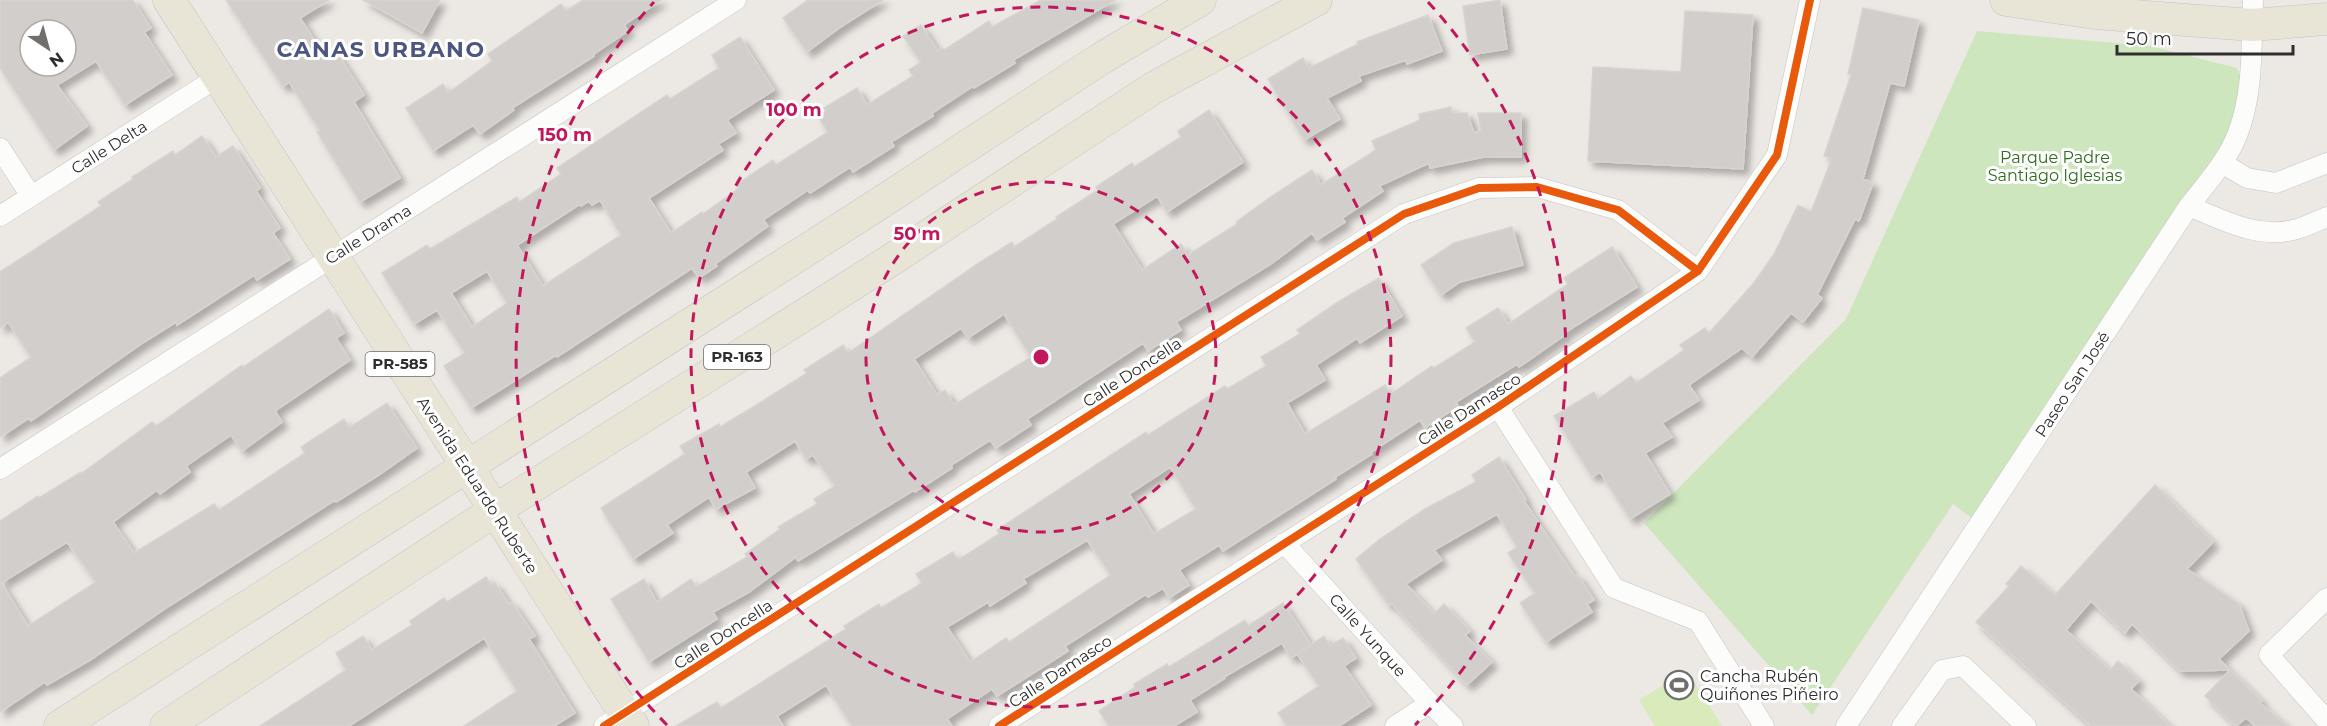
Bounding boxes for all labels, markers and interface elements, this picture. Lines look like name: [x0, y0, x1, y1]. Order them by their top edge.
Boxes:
north arrow: [18, 18, 78, 78]
scale bar: [2117, 18, 2292, 56]
text: 50 m: [2126, 28, 2172, 50]
district label: CANAS URBANO: [277, 36, 485, 63]
text: N: [46, 48, 67, 71]
text: 100 m: [766, 99, 822, 121]
street label: Calle Delta: [68, 117, 151, 178]
text: 150 m: [538, 124, 592, 146]
park label: Parque Padre Santiago Iglesias: [1988, 148, 2123, 185]
street label: Calle Drama: [322, 200, 415, 268]
text: 50 m: [894, 223, 940, 245]
street label: Paseo San José: [2031, 328, 2114, 441]
street label: Calle Doncella: [1079, 333, 1185, 411]
road number: PR-163: [704, 345, 770, 369]
centre of rings: [1031, 347, 1051, 367]
road number: PR-585: [366, 352, 434, 376]
street label: Calle Damasco: [1414, 369, 1524, 450]
street label: Avenida Eduardo Ruberte: [413, 393, 542, 577]
street label: Calle Yunque: [1325, 590, 1410, 681]
street label: Calle Doncella: [670, 595, 776, 673]
street label: Calle Damasco: [1005, 631, 1115, 712]
place label: Cancha Rubén Quiñones Piñeiro: [1700, 667, 1839, 704]
sports icon: Cancha Rubén Quiñones Piñeiro: [1663, 669, 1695, 701]

